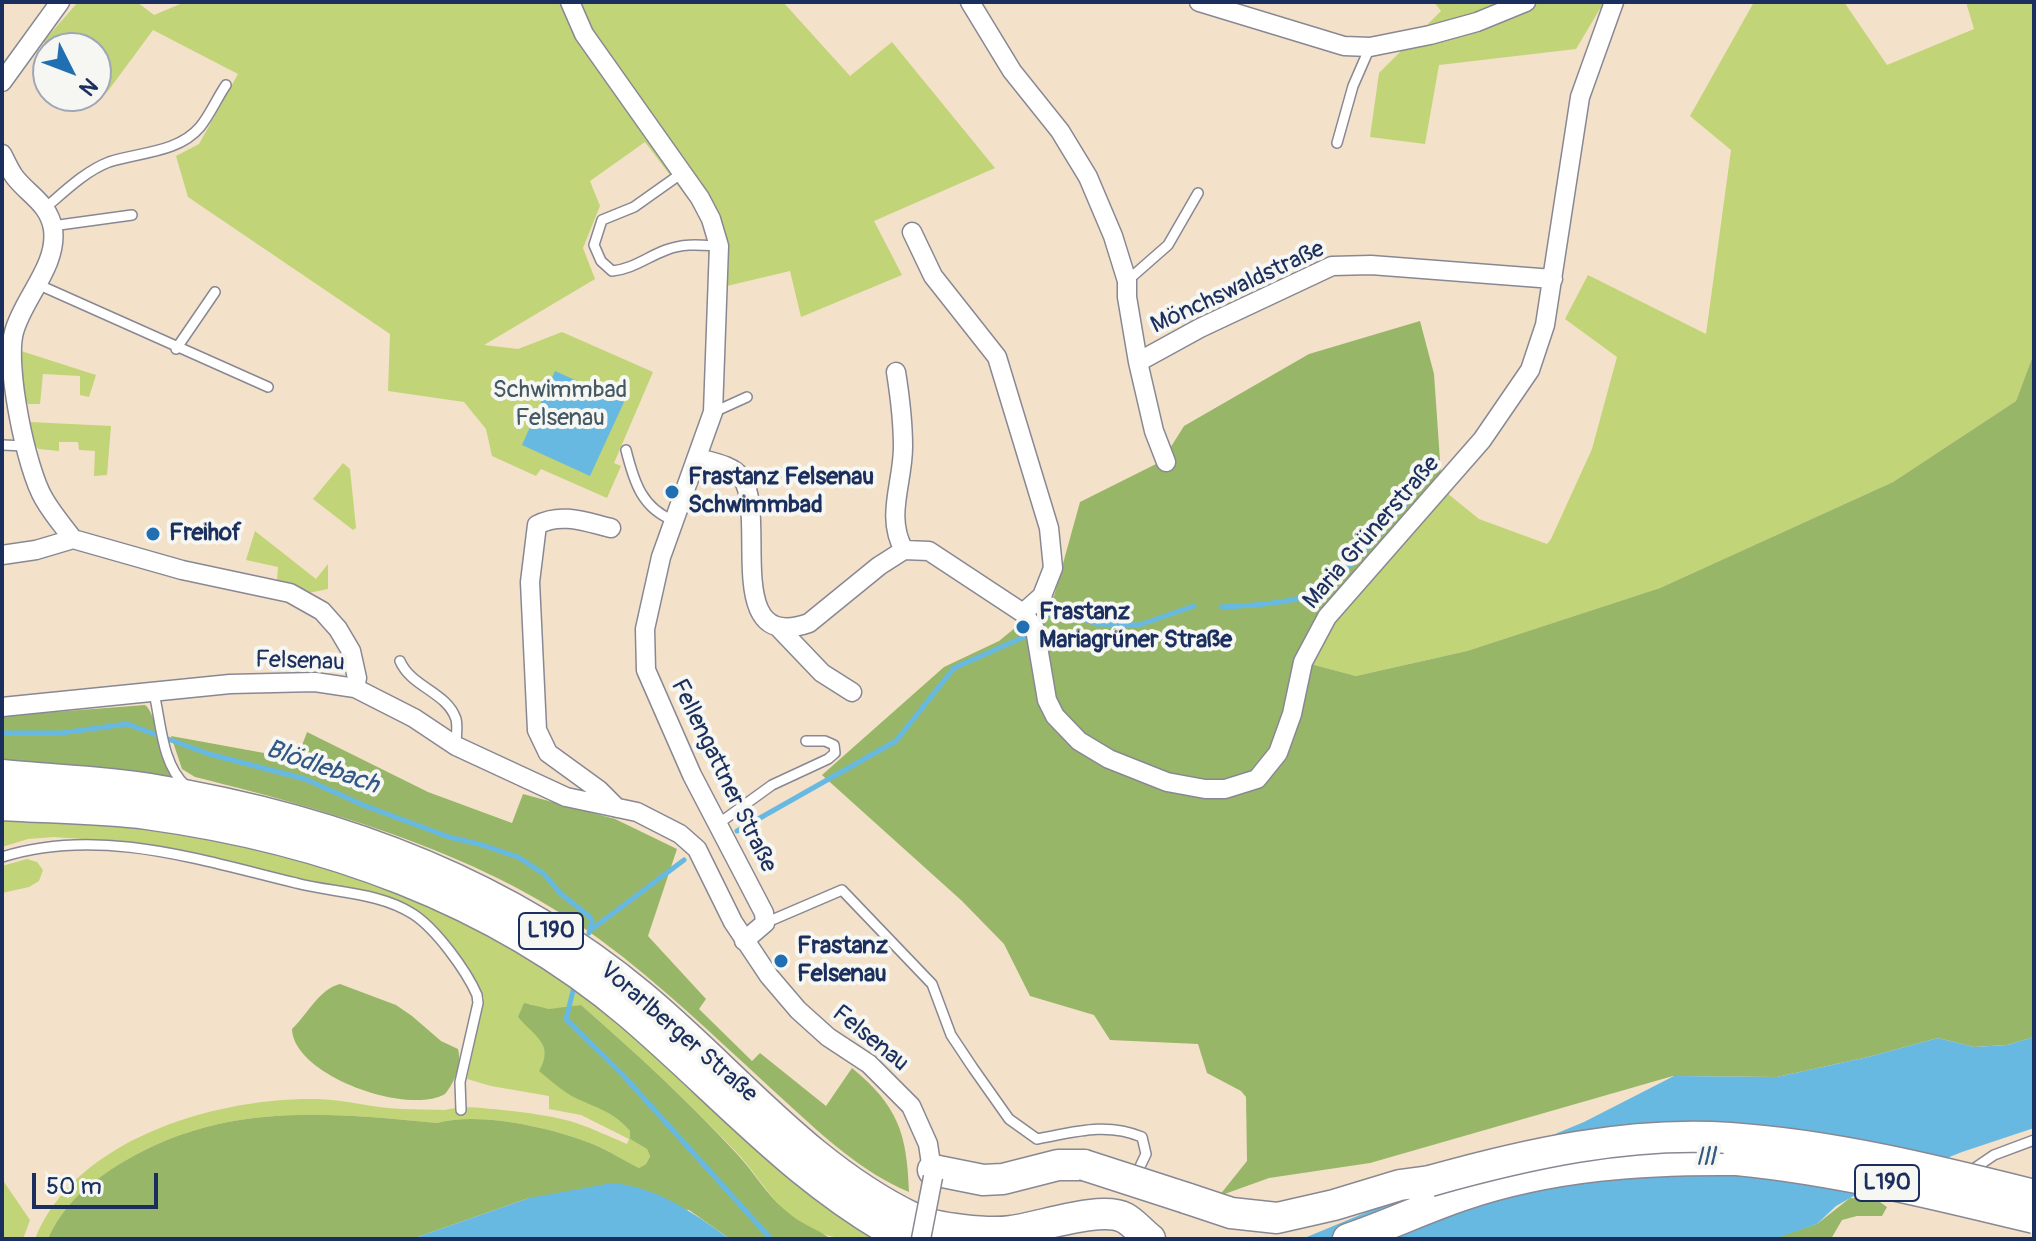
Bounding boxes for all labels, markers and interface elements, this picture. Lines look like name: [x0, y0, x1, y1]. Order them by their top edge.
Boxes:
north arrow: [32, 32, 112, 112]
text: N: [73, 72, 104, 102]
street label: Mönchswaldstraße: [1147, 235, 1329, 341]
park label: Schwimmbad Felsenau: [493, 377, 627, 433]
street label: Maria Grünerstraße: [1298, 451, 1446, 615]
place label: Frastanz Felsenau Schwimmbad: [688, 464, 874, 520]
marker: Frastanz Felsenau Schwimmbad: [663, 483, 681, 501]
place label: Freihof: [169, 520, 242, 548]
marker: Freihof: [144, 525, 162, 543]
place label: Frastanz Mariagrüner Straße: [1039, 599, 1232, 655]
marker: Frastanz Mariagrüner Straße: [1014, 618, 1032, 636]
street label: Felsenau: [255, 646, 345, 678]
street label: Fellengattner Straße: [664, 675, 782, 877]
water label: Blödlebach: [262, 734, 382, 802]
road number: L190: [519, 913, 583, 949]
place label: Frastanz Felsenau: [797, 933, 888, 989]
marker: Frastanz Felsenau: [772, 952, 790, 970]
street label: Vorarlberger Straße: [593, 957, 763, 1109]
street label: Felsenau: [826, 1000, 914, 1078]
water label: Ill: [1695, 1142, 1715, 1174]
scale bar: [36, 1157, 162, 1207]
road number: L190: [1855, 1165, 1919, 1201]
text: 50 m: [46, 1172, 102, 1201]

